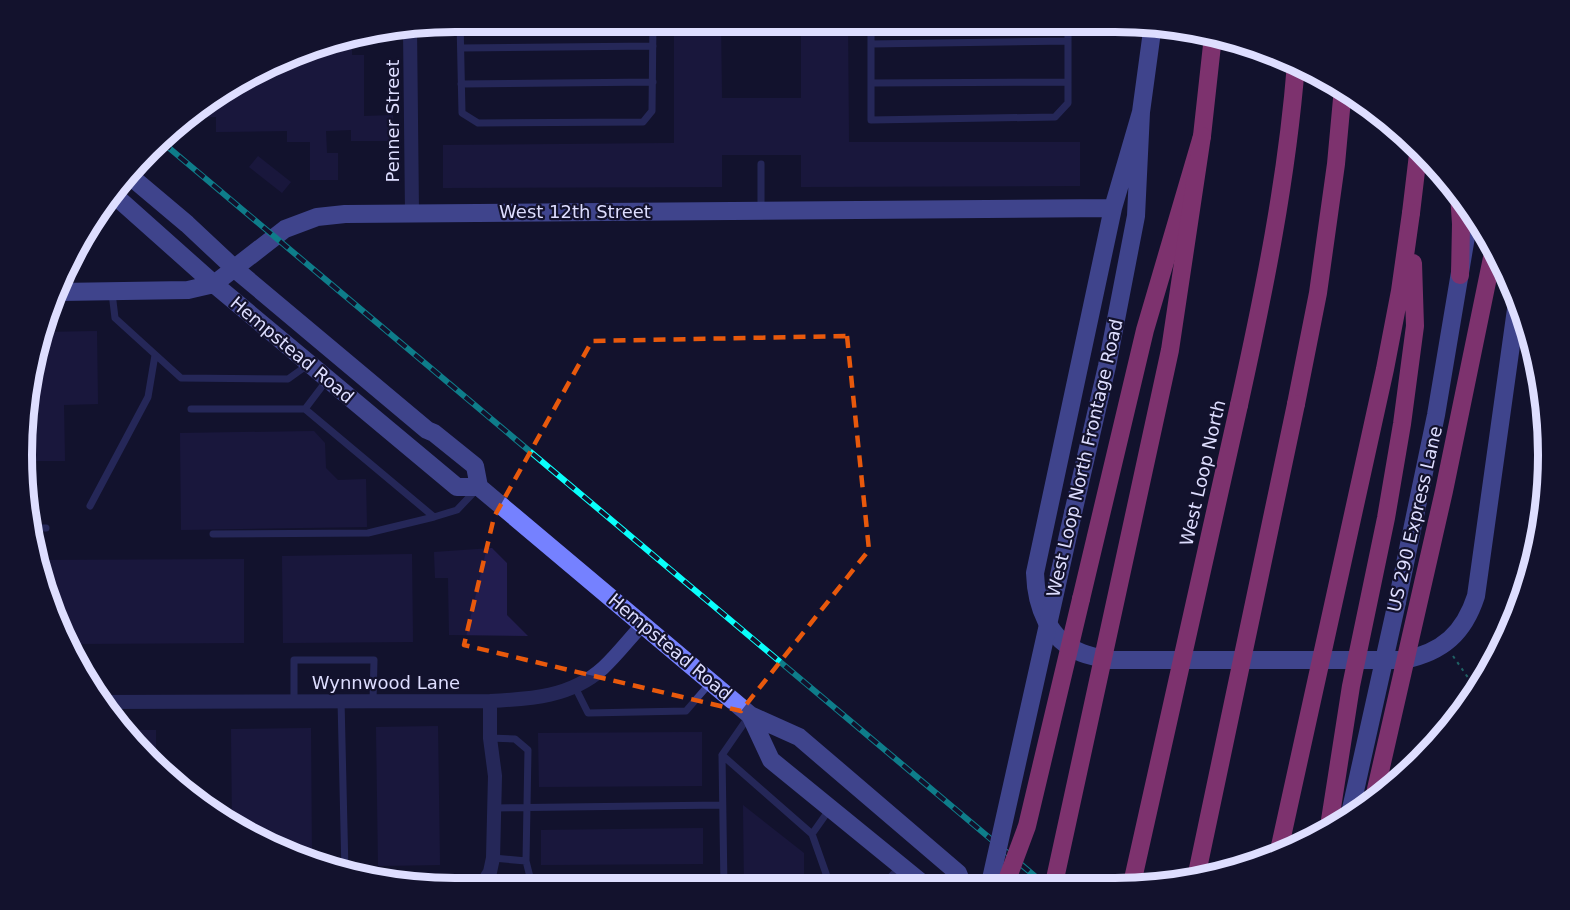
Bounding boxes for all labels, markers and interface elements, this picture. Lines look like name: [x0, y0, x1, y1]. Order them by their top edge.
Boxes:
street label: Penner Street: [382, 60, 403, 183]
street label: West 12th Street: [499, 201, 651, 222]
street label: Hempstead Road: [226, 292, 358, 407]
street label: West Loop North Frontage Road: [1042, 317, 1127, 599]
street label: West Loop North: [1176, 398, 1230, 548]
street label: US 290 Express Lane: [1383, 424, 1446, 614]
street label: Hempstead Road: [604, 589, 736, 704]
street label: Wynnwood Lane: [312, 672, 460, 693]

